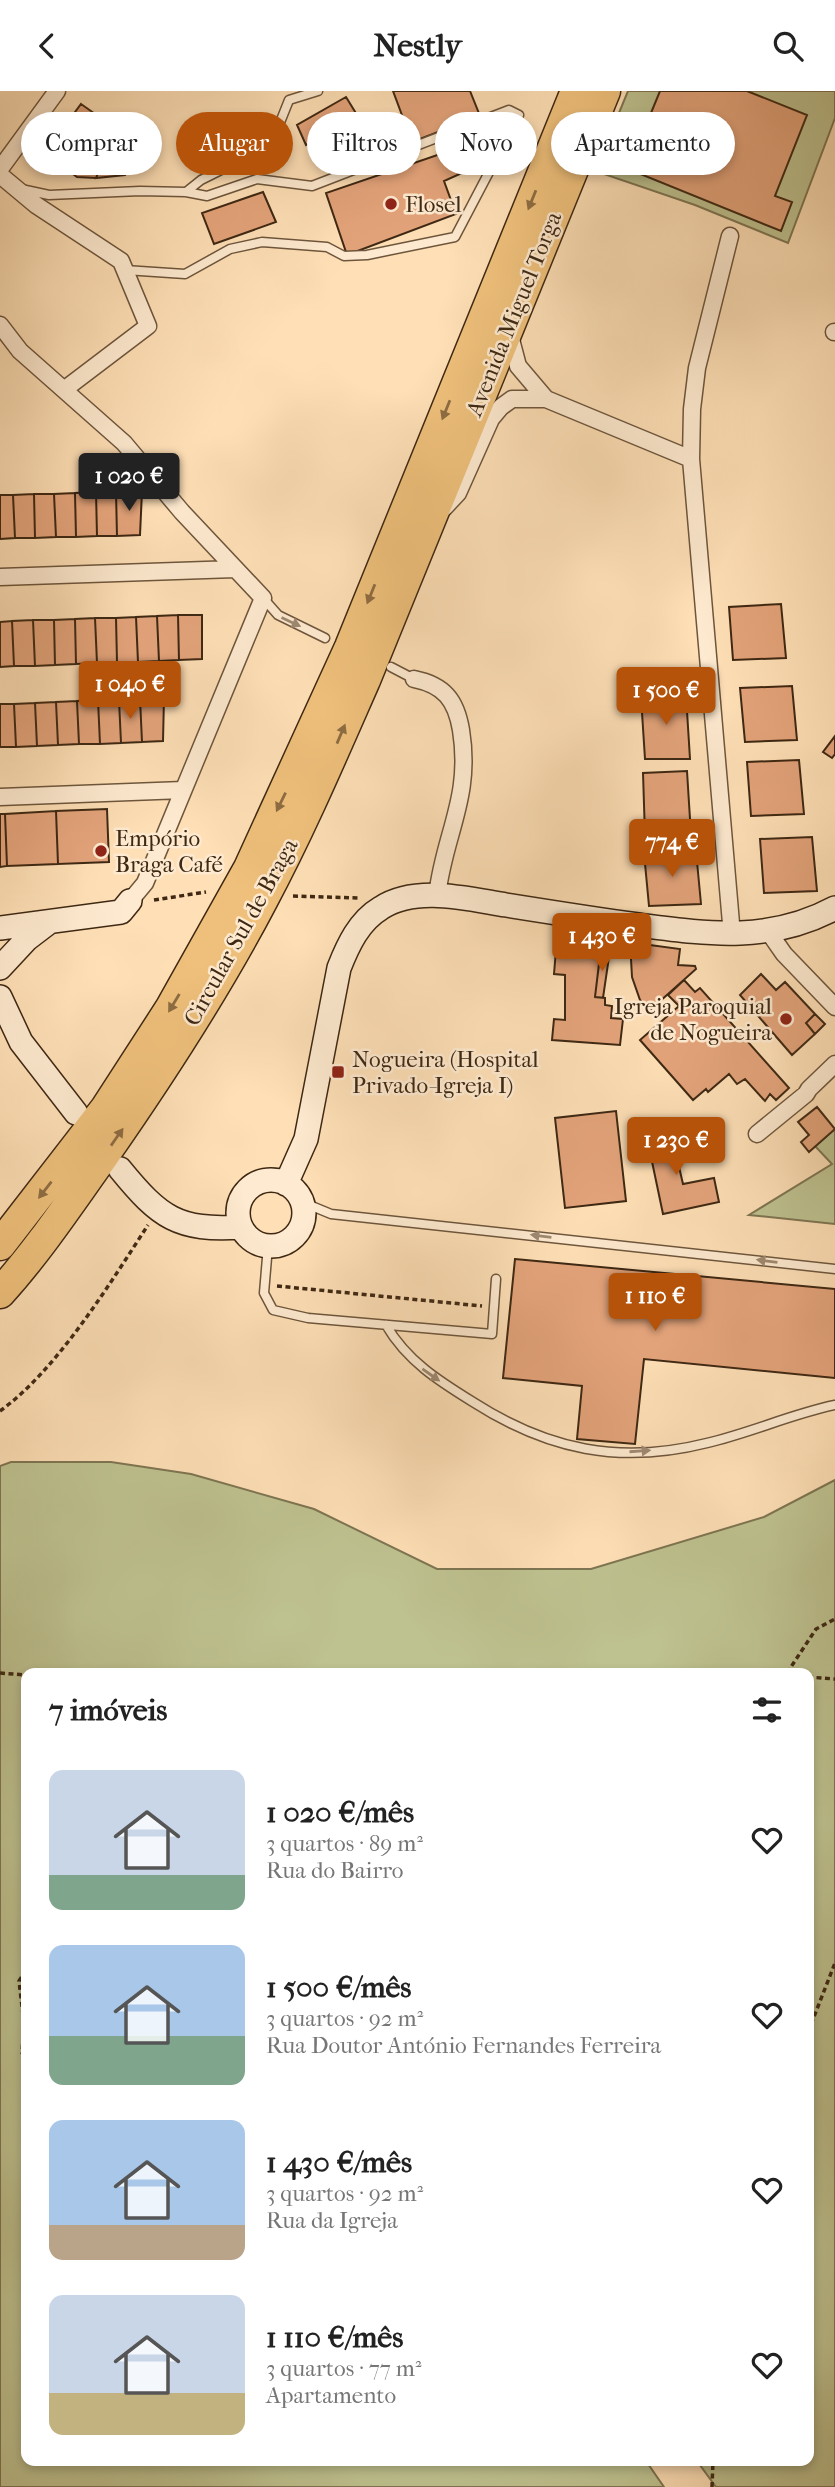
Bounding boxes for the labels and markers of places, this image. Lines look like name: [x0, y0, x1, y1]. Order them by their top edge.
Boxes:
place label: Flosel: [405, 191, 462, 218]
marker: Flosel: [383, 196, 399, 212]
pin: 1 020 €: [64, 453, 194, 513]
pin: 1 040 €: [65, 661, 195, 721]
pin: 1 500 €: [601, 667, 731, 727]
pin: 774 €: [623, 819, 721, 879]
place label: Empório Braga Café: [115, 825, 223, 878]
marker: Empório Braga Café: [93, 843, 109, 859]
pin: 1 430 €: [537, 913, 667, 973]
place label: Igreja Paroquial de Nogueira: [614, 993, 773, 1046]
marker: Igreja Paroquial de Nogueira: [778, 1011, 794, 1027]
place label: Nogueira (Hospital Privado-Igreja I): [352, 1046, 539, 1099]
marker: Nogueira (Hospital Privado-Igreja I): [330, 1064, 346, 1080]
pin: 1 230 €: [611, 1117, 741, 1177]
pin: 1 110 €: [590, 1273, 720, 1333]

